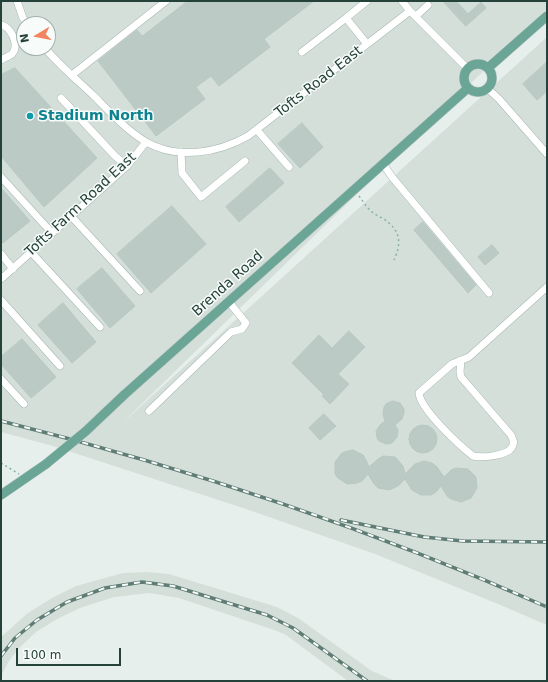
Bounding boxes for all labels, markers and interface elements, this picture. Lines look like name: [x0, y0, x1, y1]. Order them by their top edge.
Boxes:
north arrow: [16, 16, 56, 56]
text: N: [17, 32, 32, 44]
street label: Tofts Road East: [272, 43, 366, 121]
place label: Stadium North: [38, 108, 153, 124]
marker: Stadium North: [25, 111, 35, 121]
street label: Tofts Farm Road East: [22, 149, 140, 261]
street label: Brenda Road: [189, 248, 267, 320]
scale bar: [18, 640, 123, 666]
text: 100 m: [23, 648, 61, 662]

